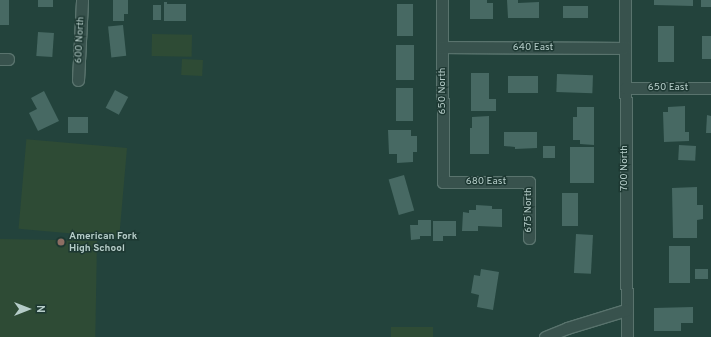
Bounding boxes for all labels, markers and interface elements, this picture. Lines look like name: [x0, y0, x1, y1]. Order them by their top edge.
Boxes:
street label: 600 North: [73, 16, 87, 64]
street label: 640 East: [513, 42, 553, 54]
street label: 650 North: [437, 68, 449, 114]
street label: 650 East: [648, 82, 688, 94]
street label: 700 North: [619, 145, 631, 191]
street label: 680 East: [466, 176, 506, 188]
street label: 675 North: [523, 187, 535, 233]
place label: American Fork High School: [69, 230, 137, 254]
marker: American Fork High School: [56, 237, 66, 247]
north arrow: [8, 289, 48, 329]
text: N: [33, 305, 47, 313]

